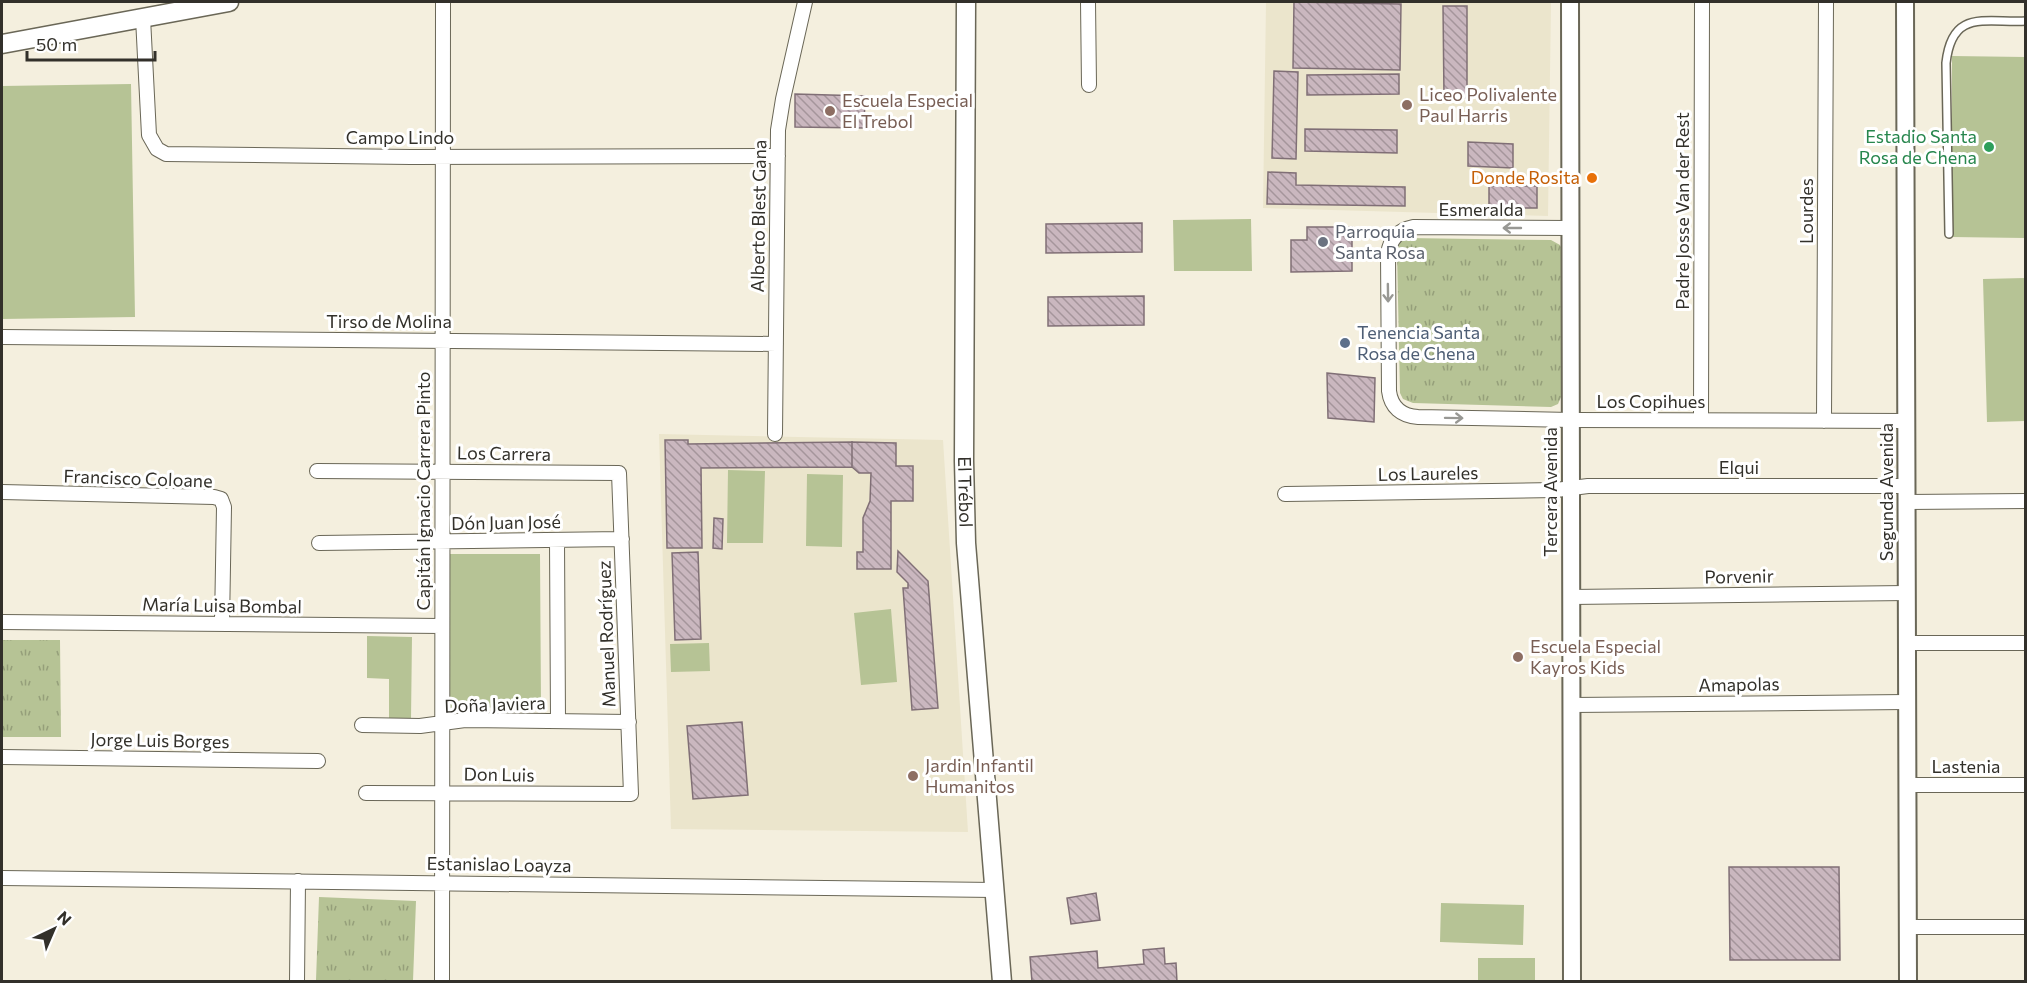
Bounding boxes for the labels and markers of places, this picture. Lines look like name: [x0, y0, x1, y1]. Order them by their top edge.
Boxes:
place label: Liceo Polivalente Paul Harris: [1419, 83, 1557, 126]
place label: Escuela Especial El Trebol: [842, 89, 973, 132]
marker: Liceo Polivalente Paul Harris: [1400, 98, 1414, 112]
marker: Escuela Especial El Trebol: [823, 104, 837, 118]
place label: Estadio Santa Rosa de Chena: [1859, 125, 1977, 168]
marker: Estadio Santa Rosa de Chena: [1982, 140, 1996, 154]
place label: Donde Rosita: [1471, 166, 1580, 188]
marker: Donde Rosita: [1585, 171, 1599, 185]
place label: Parroquia Santa Rosa: [1335, 220, 1425, 263]
marker: Parroquia Santa Rosa: [1316, 235, 1330, 249]
place label: Tenencia Santa Rosa de Chena: [1357, 321, 1480, 364]
marker: Tenencia Santa Rosa de Chena: [1338, 336, 1352, 350]
place label: Escuela Especial Kayros Kids: [1530, 635, 1661, 678]
marker: Escuela Especial Kayros Kids: [1511, 650, 1525, 664]
place label: Jardin Infantil Humanitos: [925, 754, 1034, 797]
marker: Jardin Infantil Humanitos: [906, 769, 920, 783]

